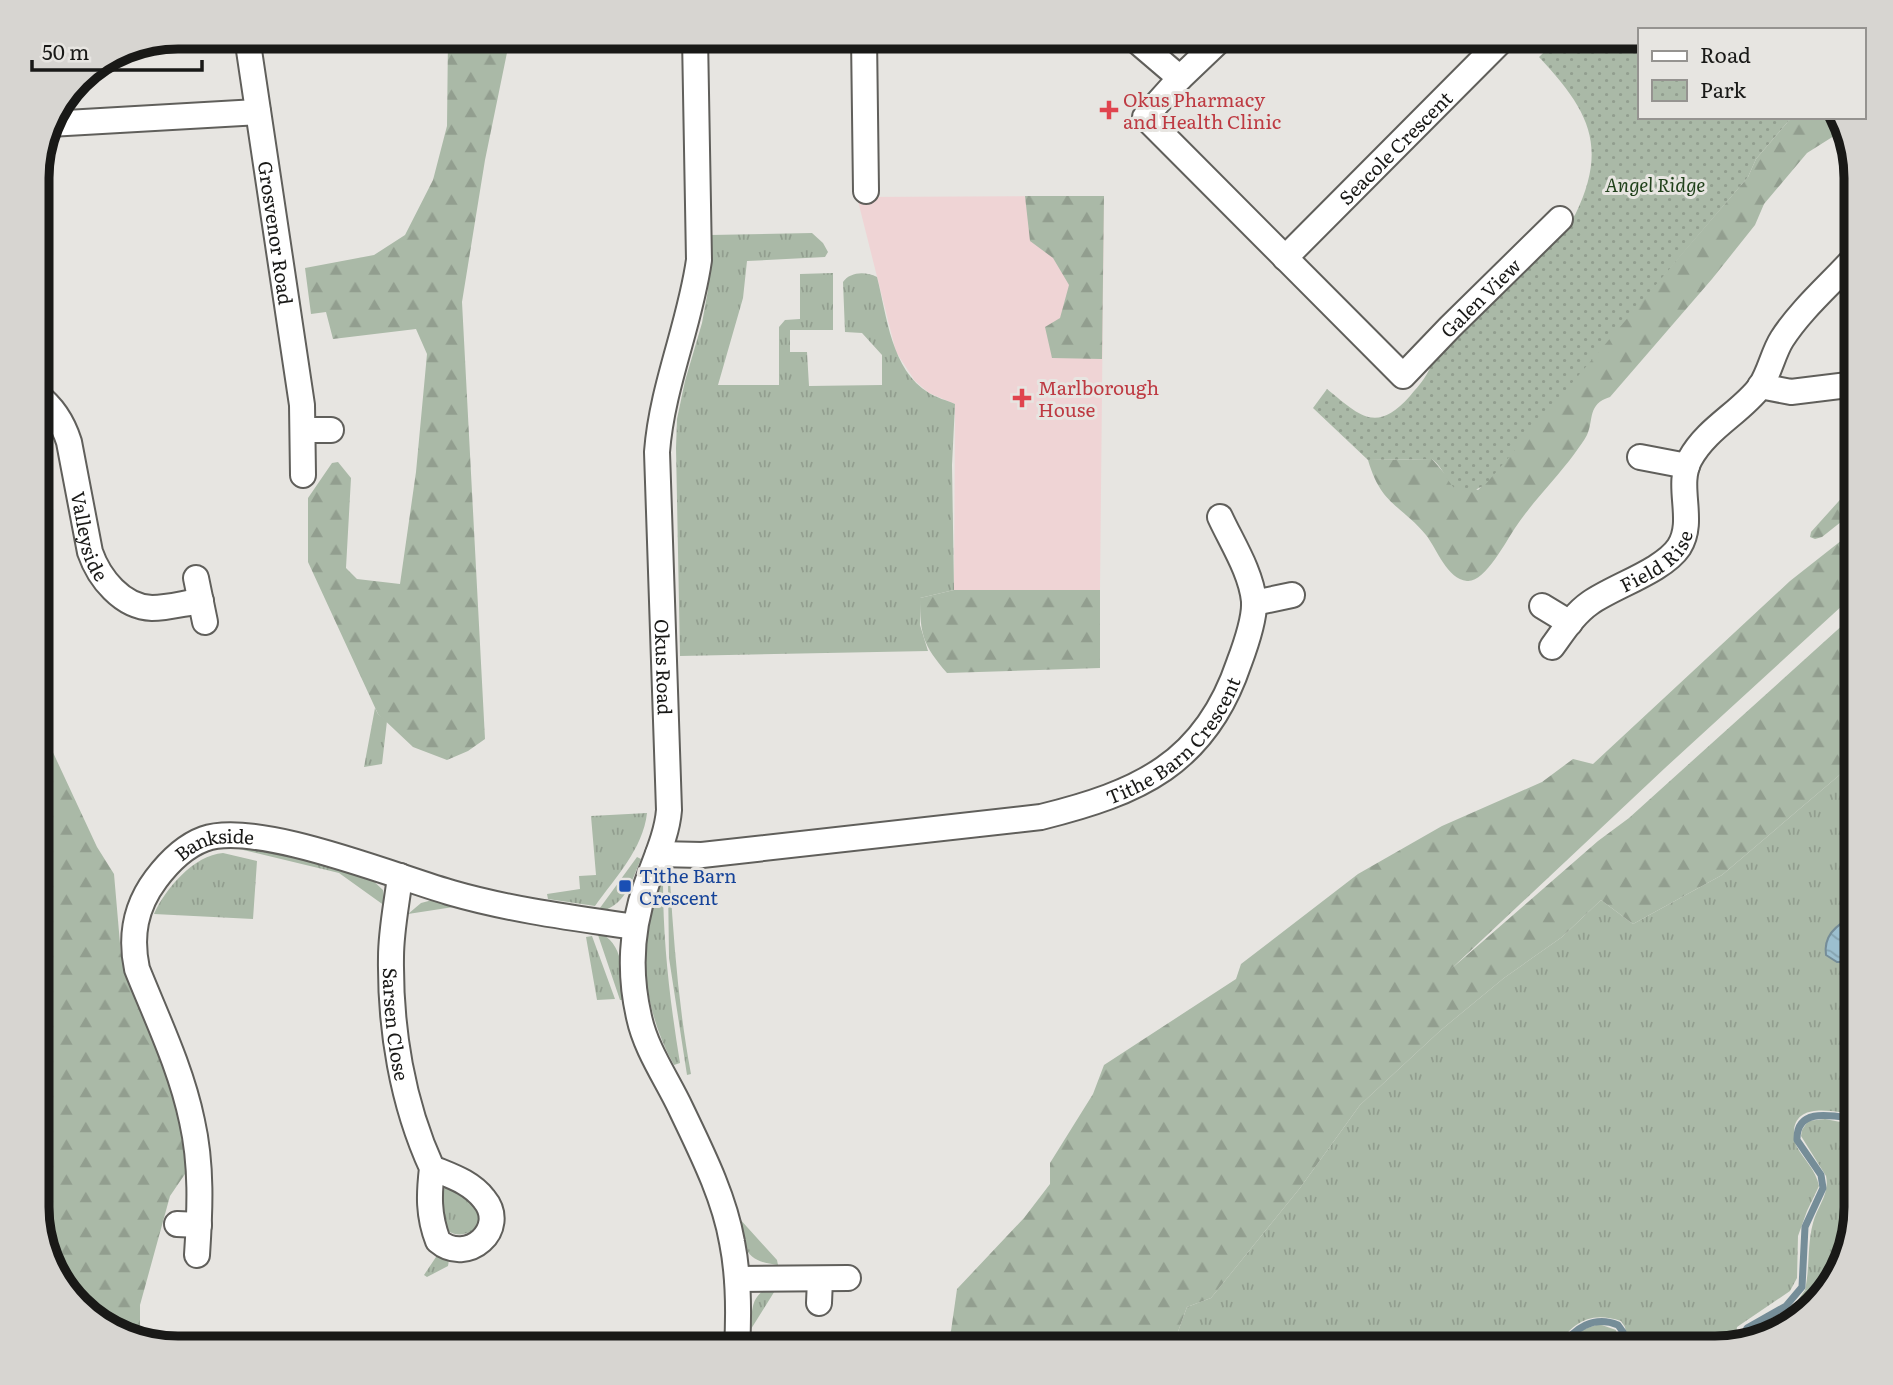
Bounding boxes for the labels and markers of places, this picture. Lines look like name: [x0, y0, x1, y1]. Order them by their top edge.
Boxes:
place label: Okus Pharmacy and Health Clinic: [1123, 85, 1281, 135]
marker: Okus Pharmacy and Health Clinic: [1101, 102, 1117, 118]
place label: Marlborough House: [1038, 373, 1159, 423]
marker: Marlborough House: [1012, 388, 1032, 408]
place label: Tithe Barn Crescent: [639, 861, 737, 911]
marker: Tithe Barn Crescent: [617, 878, 633, 894]

